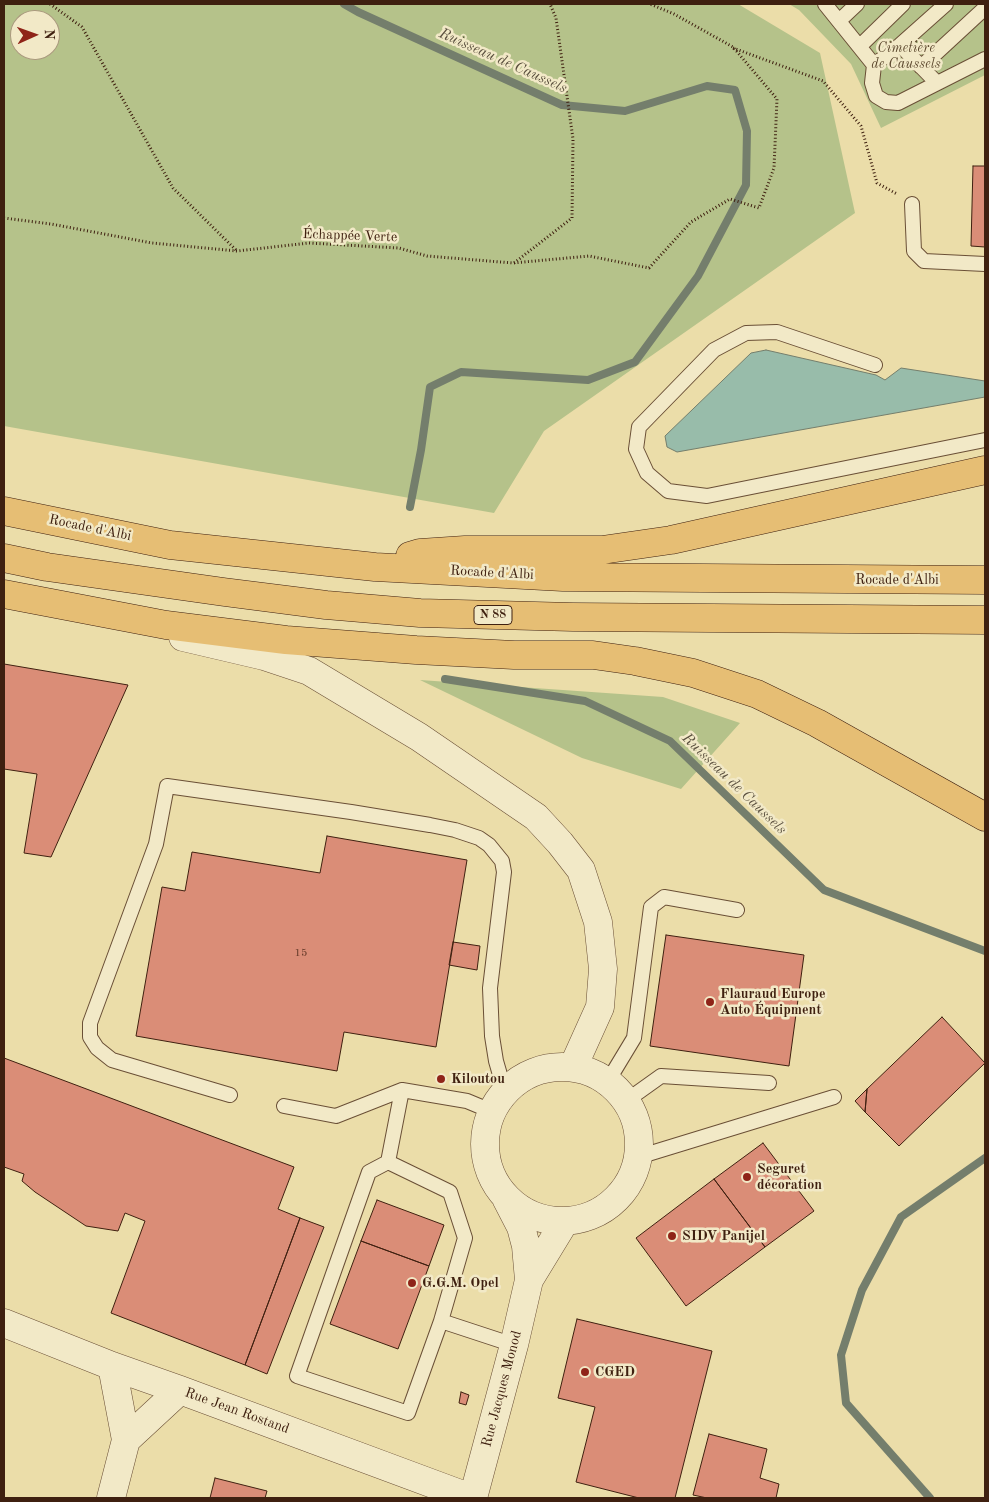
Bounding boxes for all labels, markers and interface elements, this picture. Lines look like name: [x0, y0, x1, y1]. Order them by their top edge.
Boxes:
north arrow: [10, 10, 60, 60]
water label: Ruisseau de Caussels: [436, 25, 570, 97]
text: N: [42, 29, 56, 40]
park label: Cimetière de Caussels: [871, 40, 941, 72]
street label: Échappée Verte: [302, 226, 398, 246]
street label: Rocade d'Albi: [47, 511, 133, 545]
street label: Rocade d'Albi: [450, 562, 534, 584]
street label: Rocade d'Albi: [855, 572, 939, 588]
road number: N 88: [474, 606, 512, 624]
water label: Ruisseau de Caussels: [678, 729, 790, 839]
house number: 15: [295, 946, 307, 960]
place label: Flauraud Europe Auto Équipment: [720, 986, 826, 1019]
marker: Flauraud Europe Auto Équipment: [704, 996, 716, 1008]
place label: Kiloutou: [451, 1071, 505, 1087]
marker: Kiloutou: [435, 1073, 447, 1085]
place label: Seguret décoration: [757, 1161, 822, 1194]
marker: Seguret décoration: [741, 1171, 753, 1183]
place label: SIDV Panijel: [682, 1228, 765, 1244]
marker: SIDV Panijel: [666, 1230, 678, 1242]
place label: G.G.M. Opel: [422, 1275, 499, 1291]
marker: G.G.M. Opel: [406, 1277, 418, 1289]
street label: Rue Jacques Monod: [478, 1329, 526, 1449]
place label: CGED: [595, 1364, 635, 1380]
marker: CGED: [579, 1366, 591, 1378]
street label: Rue Jean Rostand: [182, 1384, 292, 1438]

